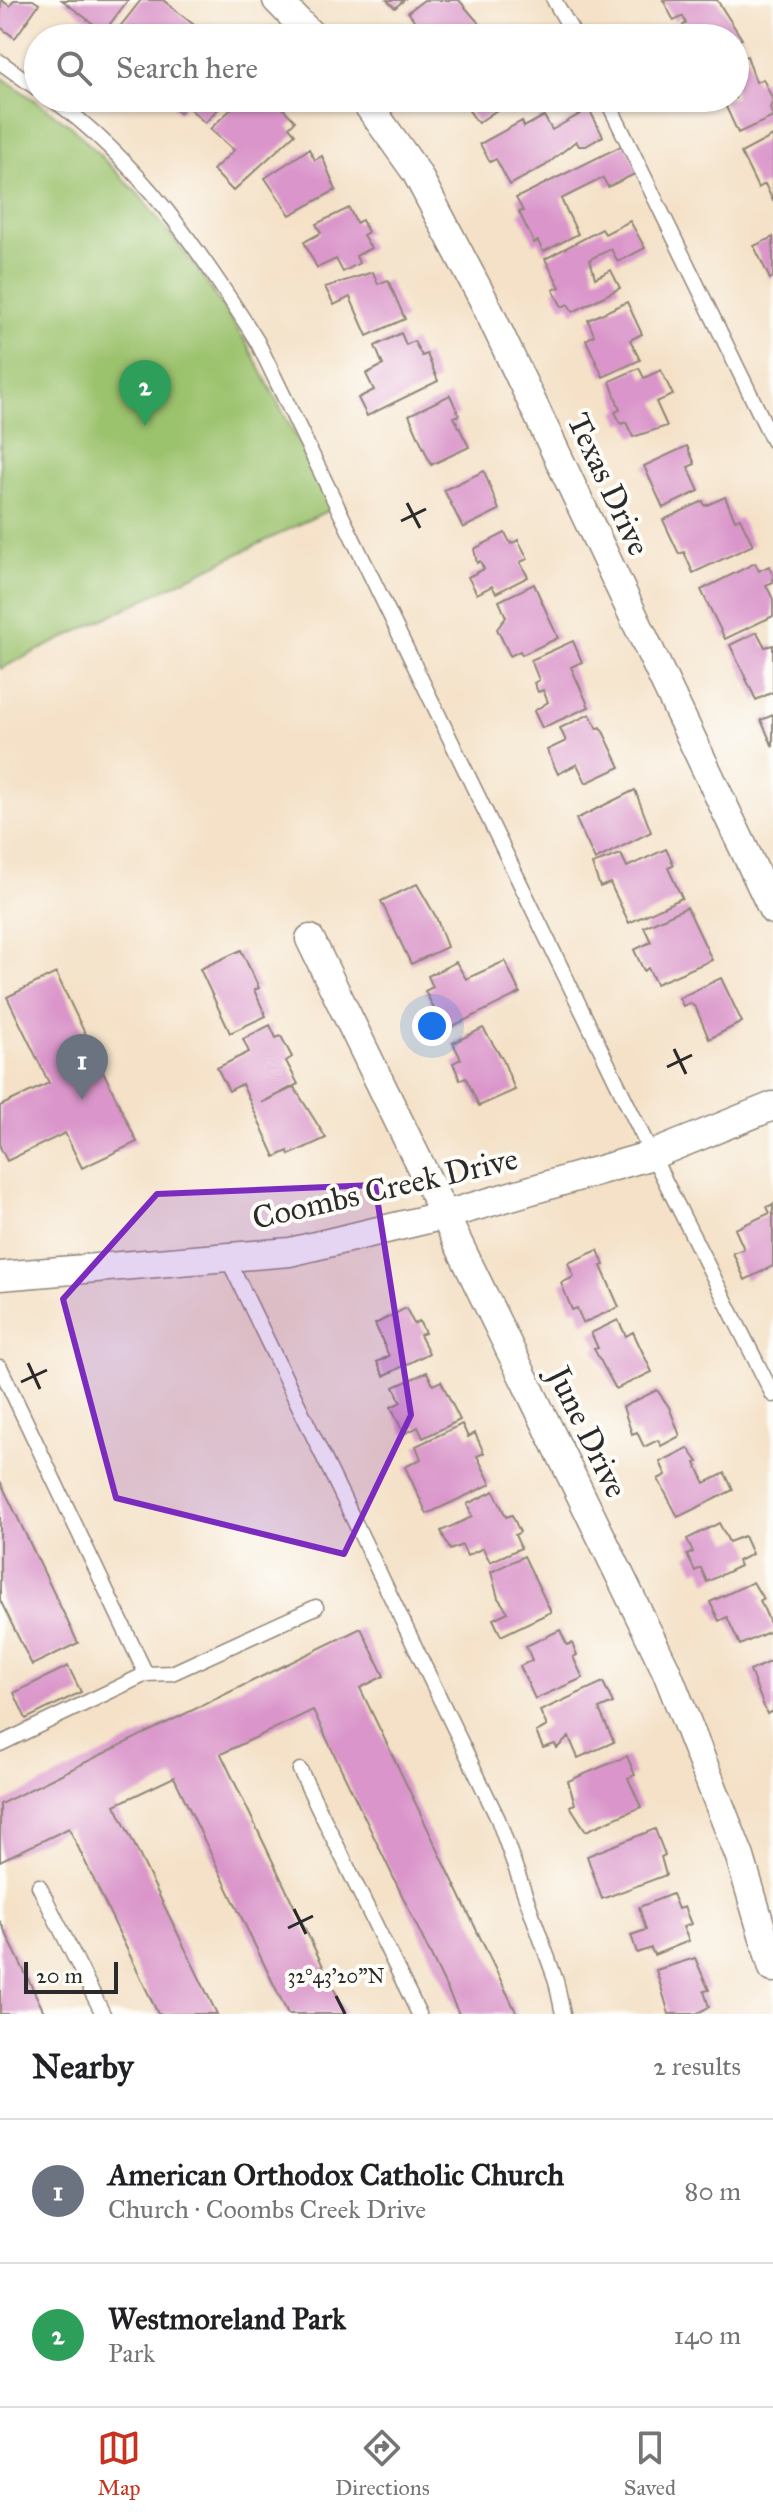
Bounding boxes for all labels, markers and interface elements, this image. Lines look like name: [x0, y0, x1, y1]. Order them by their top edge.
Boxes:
search box: [24, 24, 749, 112]
icon: search: [52, 46, 96, 90]
text: Search here: [116, 50, 258, 86]
pin: 2: [119, 360, 171, 426]
street label: Texas Drive: [559, 407, 659, 562]
your location: [412, 1006, 452, 1046]
pin: 1: [56, 1034, 108, 1100]
street label: Coombs Creek Drive: [249, 1139, 522, 1238]
street label: June Drive: [538, 1358, 636, 1504]
scale bar: [24, 1958, 118, 1994]
text: 20 m: [36, 1962, 83, 1989]
text: 32°43'20"N: [287, 1964, 385, 1988]
text: Nearby: [32, 2046, 134, 2087]
text: 2 results: [653, 2050, 741, 2082]
text: American Orthodox Catholic Church: [108, 2157, 564, 2193]
text: 1: [53, 2175, 63, 2207]
text: 80 m: [685, 2175, 741, 2207]
text: Church · Coombs Creek Drive: [108, 2193, 426, 2225]
text: Westmoreland Park: [108, 2301, 346, 2337]
text: 2: [52, 2319, 64, 2351]
text: 140 m: [674, 2319, 741, 2351]
text: Park: [108, 2337, 155, 2369]
tab: Map: [97, 2426, 141, 2501]
tab: Directions: [335, 2426, 430, 2501]
tab: Saved: [624, 2426, 676, 2501]

